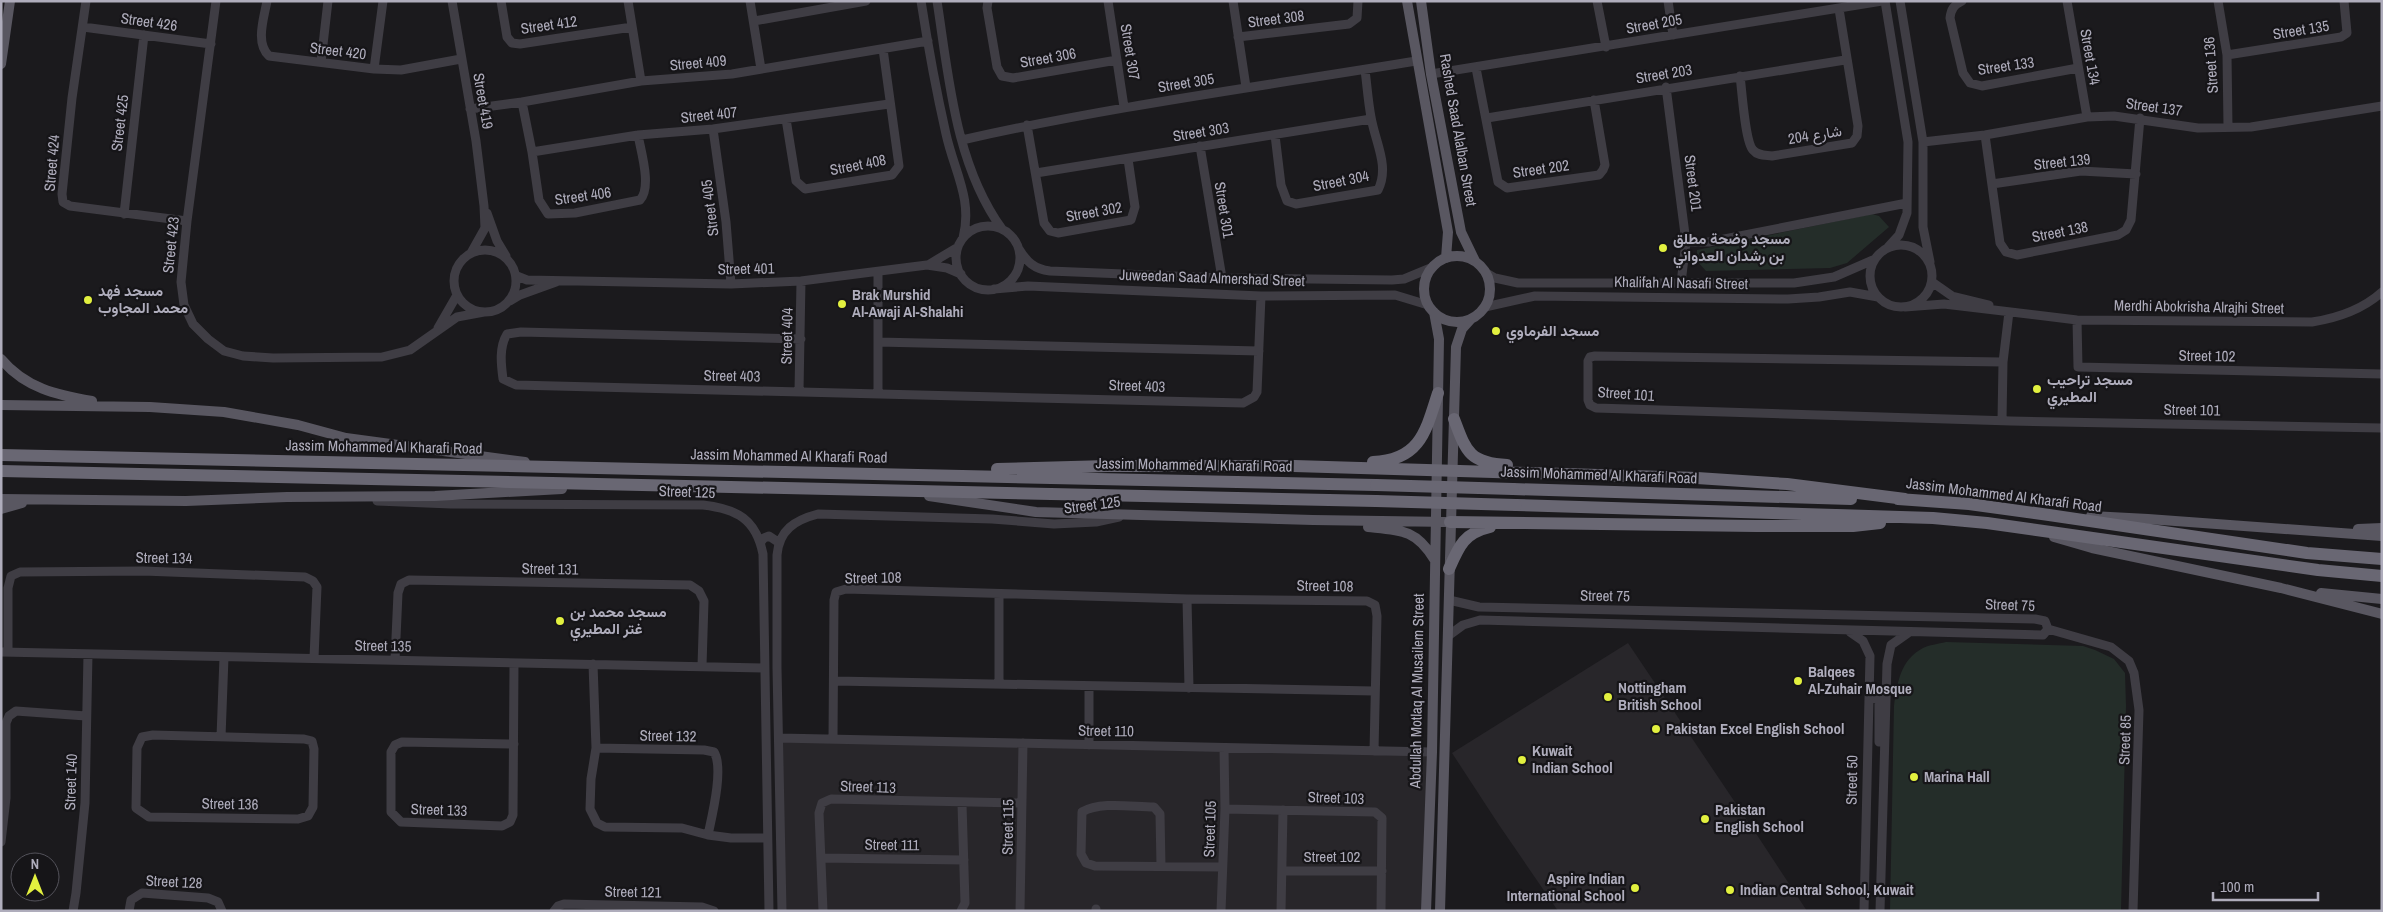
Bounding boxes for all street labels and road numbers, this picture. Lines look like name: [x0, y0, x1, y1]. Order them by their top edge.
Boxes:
street label: Street 308: [1246, 5, 1306, 32]
street label: Street 426: [120, 7, 179, 36]
street label: Street 205: [1624, 8, 1684, 39]
street label: Street 412: [519, 10, 579, 39]
street label: Street 135: [2271, 15, 2331, 44]
street label: Street 307: [1116, 22, 1145, 82]
street label: Street 134: [2075, 27, 2106, 87]
street label: Street 136: [2198, 36, 2223, 94]
street label: Street 420: [309, 37, 368, 64]
street label: Street 306: [1018, 42, 1078, 73]
street label: Street 409: [669, 50, 727, 75]
street label: Street 133: [1976, 51, 2036, 80]
street label: Rashed Saad Alalban Street: [1435, 52, 1482, 208]
street label: Street 203: [1634, 59, 1694, 88]
street label: Street 305: [1156, 68, 1216, 97]
street label: Street 419: [468, 71, 499, 131]
street label: Street 137: [2125, 92, 2184, 121]
street label: Street 425: [106, 93, 133, 152]
street label: Street 407: [680, 101, 738, 128]
street label: Street 303: [1171, 117, 1231, 146]
street label: شارع 204: [1787, 120, 1844, 150]
street label: Street 424: [39, 134, 64, 192]
street label: Street 139: [2033, 148, 2091, 175]
street label: Street 408: [828, 149, 888, 180]
street label: Street 201: [1680, 153, 1707, 213]
street label: Street 202: [1511, 154, 1571, 183]
street label: Street 304: [1311, 165, 1371, 196]
street label: Street 405: [696, 178, 723, 238]
street label: Street 301: [1210, 180, 1239, 240]
street label: Street 406: [553, 181, 613, 210]
street label: Street 302: [1064, 196, 1124, 227]
street label: Street 423: [157, 215, 184, 274]
street label: Street 138: [2030, 216, 2090, 247]
street label: Street 401: [717, 258, 775, 279]
street label: Juweedan Saad Almershad Street: [1119, 264, 1306, 291]
street label: Khalifah Al Nasafi Street: [1614, 271, 1749, 294]
street label: Merdhi Abokrisha Alrajhi Street: [2114, 295, 2285, 318]
street label: Street 404: [776, 307, 797, 365]
street label: Street 102: [2178, 345, 2236, 366]
street label: Street 403: [703, 365, 761, 386]
street label: Street 403: [1108, 374, 1166, 397]
street label: Street 101: [1597, 381, 1655, 406]
street label: Street 101: [2163, 399, 2221, 420]
street label: Jassim Mohammed Al Kharafi Road: [285, 434, 483, 459]
street label: Jassim Mohammed Al Kharafi Road: [690, 443, 888, 468]
street label: Jassim Mohammed Al Kharafi Road: [1095, 452, 1293, 477]
street label: Jassim Mohammed Al Kharafi Road: [1500, 461, 1698, 488]
street label: Jassim Mohammed Al Kharafi Road: [1905, 472, 2103, 517]
street label: Street 125: [658, 480, 716, 503]
street label: Street 125: [1062, 491, 1122, 518]
street label: Street 134: [135, 547, 193, 568]
street label: Street 131: [521, 558, 579, 579]
street label: Street 108: [844, 567, 902, 588]
street label: Street 108: [1296, 575, 1354, 596]
street label: Street 75: [1580, 585, 1630, 606]
street label: Abdullah Motlaq Al Musailem Street: [1404, 593, 1429, 790]
street label: Street 75: [1985, 593, 2035, 616]
street label: Street 135: [354, 635, 412, 656]
street label: Street 85: [2113, 715, 2136, 765]
street label: Street 110: [1078, 720, 1134, 741]
street label: Street 132: [639, 725, 697, 746]
street label: Street 140: [59, 753, 82, 811]
street label: Street 50: [1841, 755, 1862, 805]
street label: Street 113: [840, 775, 896, 798]
street label: Street 103: [1307, 786, 1365, 809]
street label: Street 136: [201, 793, 259, 814]
street label: Street 133: [410, 798, 468, 821]
street label: Street 115: [997, 799, 1018, 855]
street label: Street 105: [1198, 800, 1221, 858]
street label: Street 111: [864, 834, 920, 855]
street label: Street 102: [1304, 846, 1361, 867]
street label: Street 128: [145, 870, 203, 893]
street label: Street 121: [604, 881, 662, 902]

